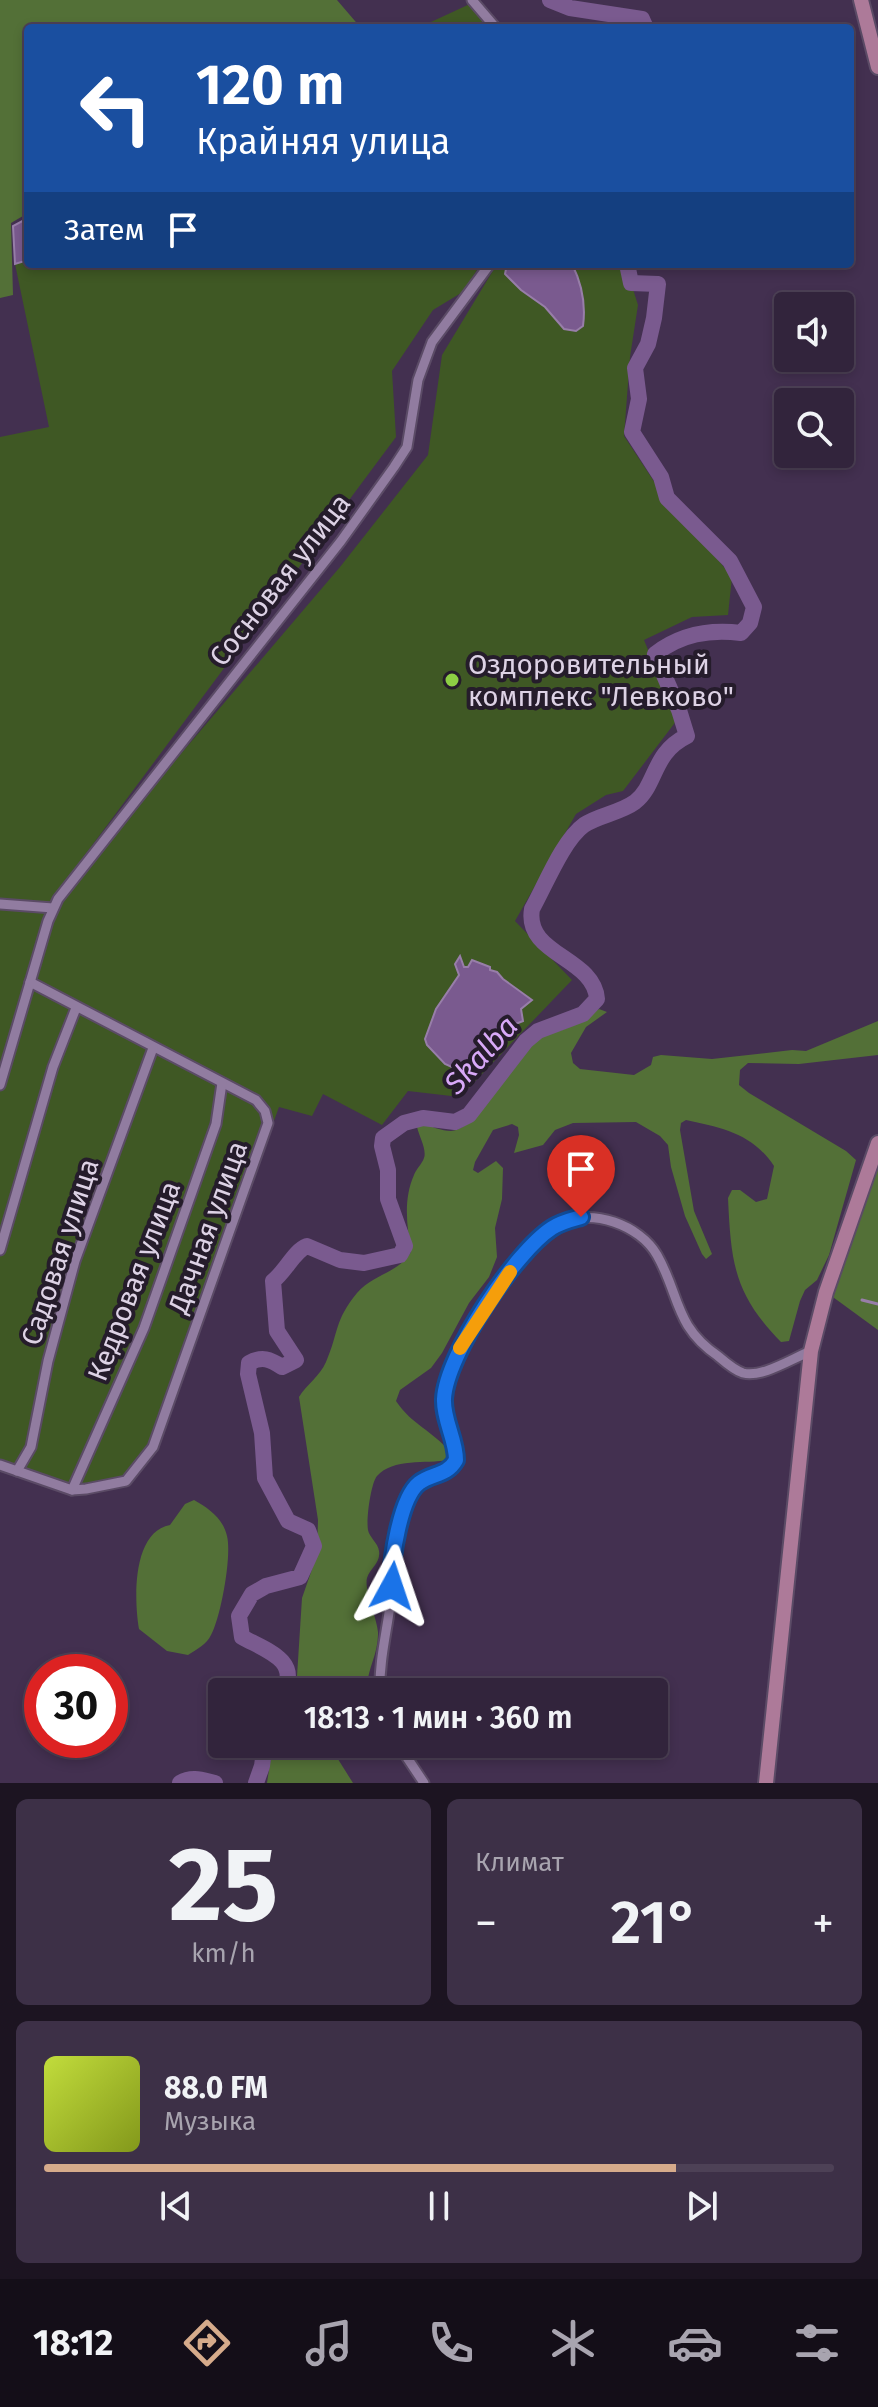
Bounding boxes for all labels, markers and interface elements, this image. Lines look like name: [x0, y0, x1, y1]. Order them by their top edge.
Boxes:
text: 120 m: [196, 52, 344, 119]
icon: left: [64, 56, 168, 160]
text: Крайняя улица: [196, 120, 450, 164]
icon: arrive: [161, 208, 205, 252]
text: Затем: [64, 212, 145, 248]
map controls: [774, 292, 854, 468]
button: sound: [774, 292, 854, 372]
button: search: [774, 388, 854, 468]
street label: Сосновая улица: [203, 487, 357, 673]
place label: Оздоровительный комплекс "Левково": [468, 648, 734, 713]
marker: Оздоровительный комплекс "Левково": [443, 671, 461, 689]
water label: Skalba: [436, 1009, 525, 1102]
pin: [547, 1135, 615, 1217]
street label: Дачная улица: [161, 1137, 254, 1318]
icon: arrive: [559, 1147, 603, 1191]
street label: Садовая улица: [14, 1155, 106, 1349]
street label: Кедровая улица: [81, 1176, 187, 1386]
position arrow: [350, 1544, 434, 1628]
speed limit sign: 30: [24, 1654, 128, 1758]
text: 18:13 · 1 мин · 360 m: [304, 1700, 572, 1736]
text: 25: [169, 1823, 278, 1948]
text: Климат: [475, 1847, 564, 1878]
text: 21°: [611, 1887, 699, 1959]
text: −: [475, 1897, 497, 1950]
text: +: [812, 1897, 834, 1950]
text: km/h: [191, 1938, 256, 1969]
text: 88.0 FM: [164, 2070, 268, 2106]
text: Музыка: [164, 2106, 256, 2137]
icon: previous: [154, 2184, 198, 2228]
icon: pause: [417, 2184, 461, 2228]
icon: next: [680, 2184, 724, 2228]
icon: directions: [179, 2315, 235, 2371]
icon: music: [301, 2315, 357, 2371]
icon: phone: [423, 2315, 479, 2371]
icon: climate: [545, 2315, 601, 2371]
icon: car: [667, 2315, 723, 2371]
icon: filters: [789, 2315, 845, 2371]
text: 18:12: [33, 2321, 113, 2365]

